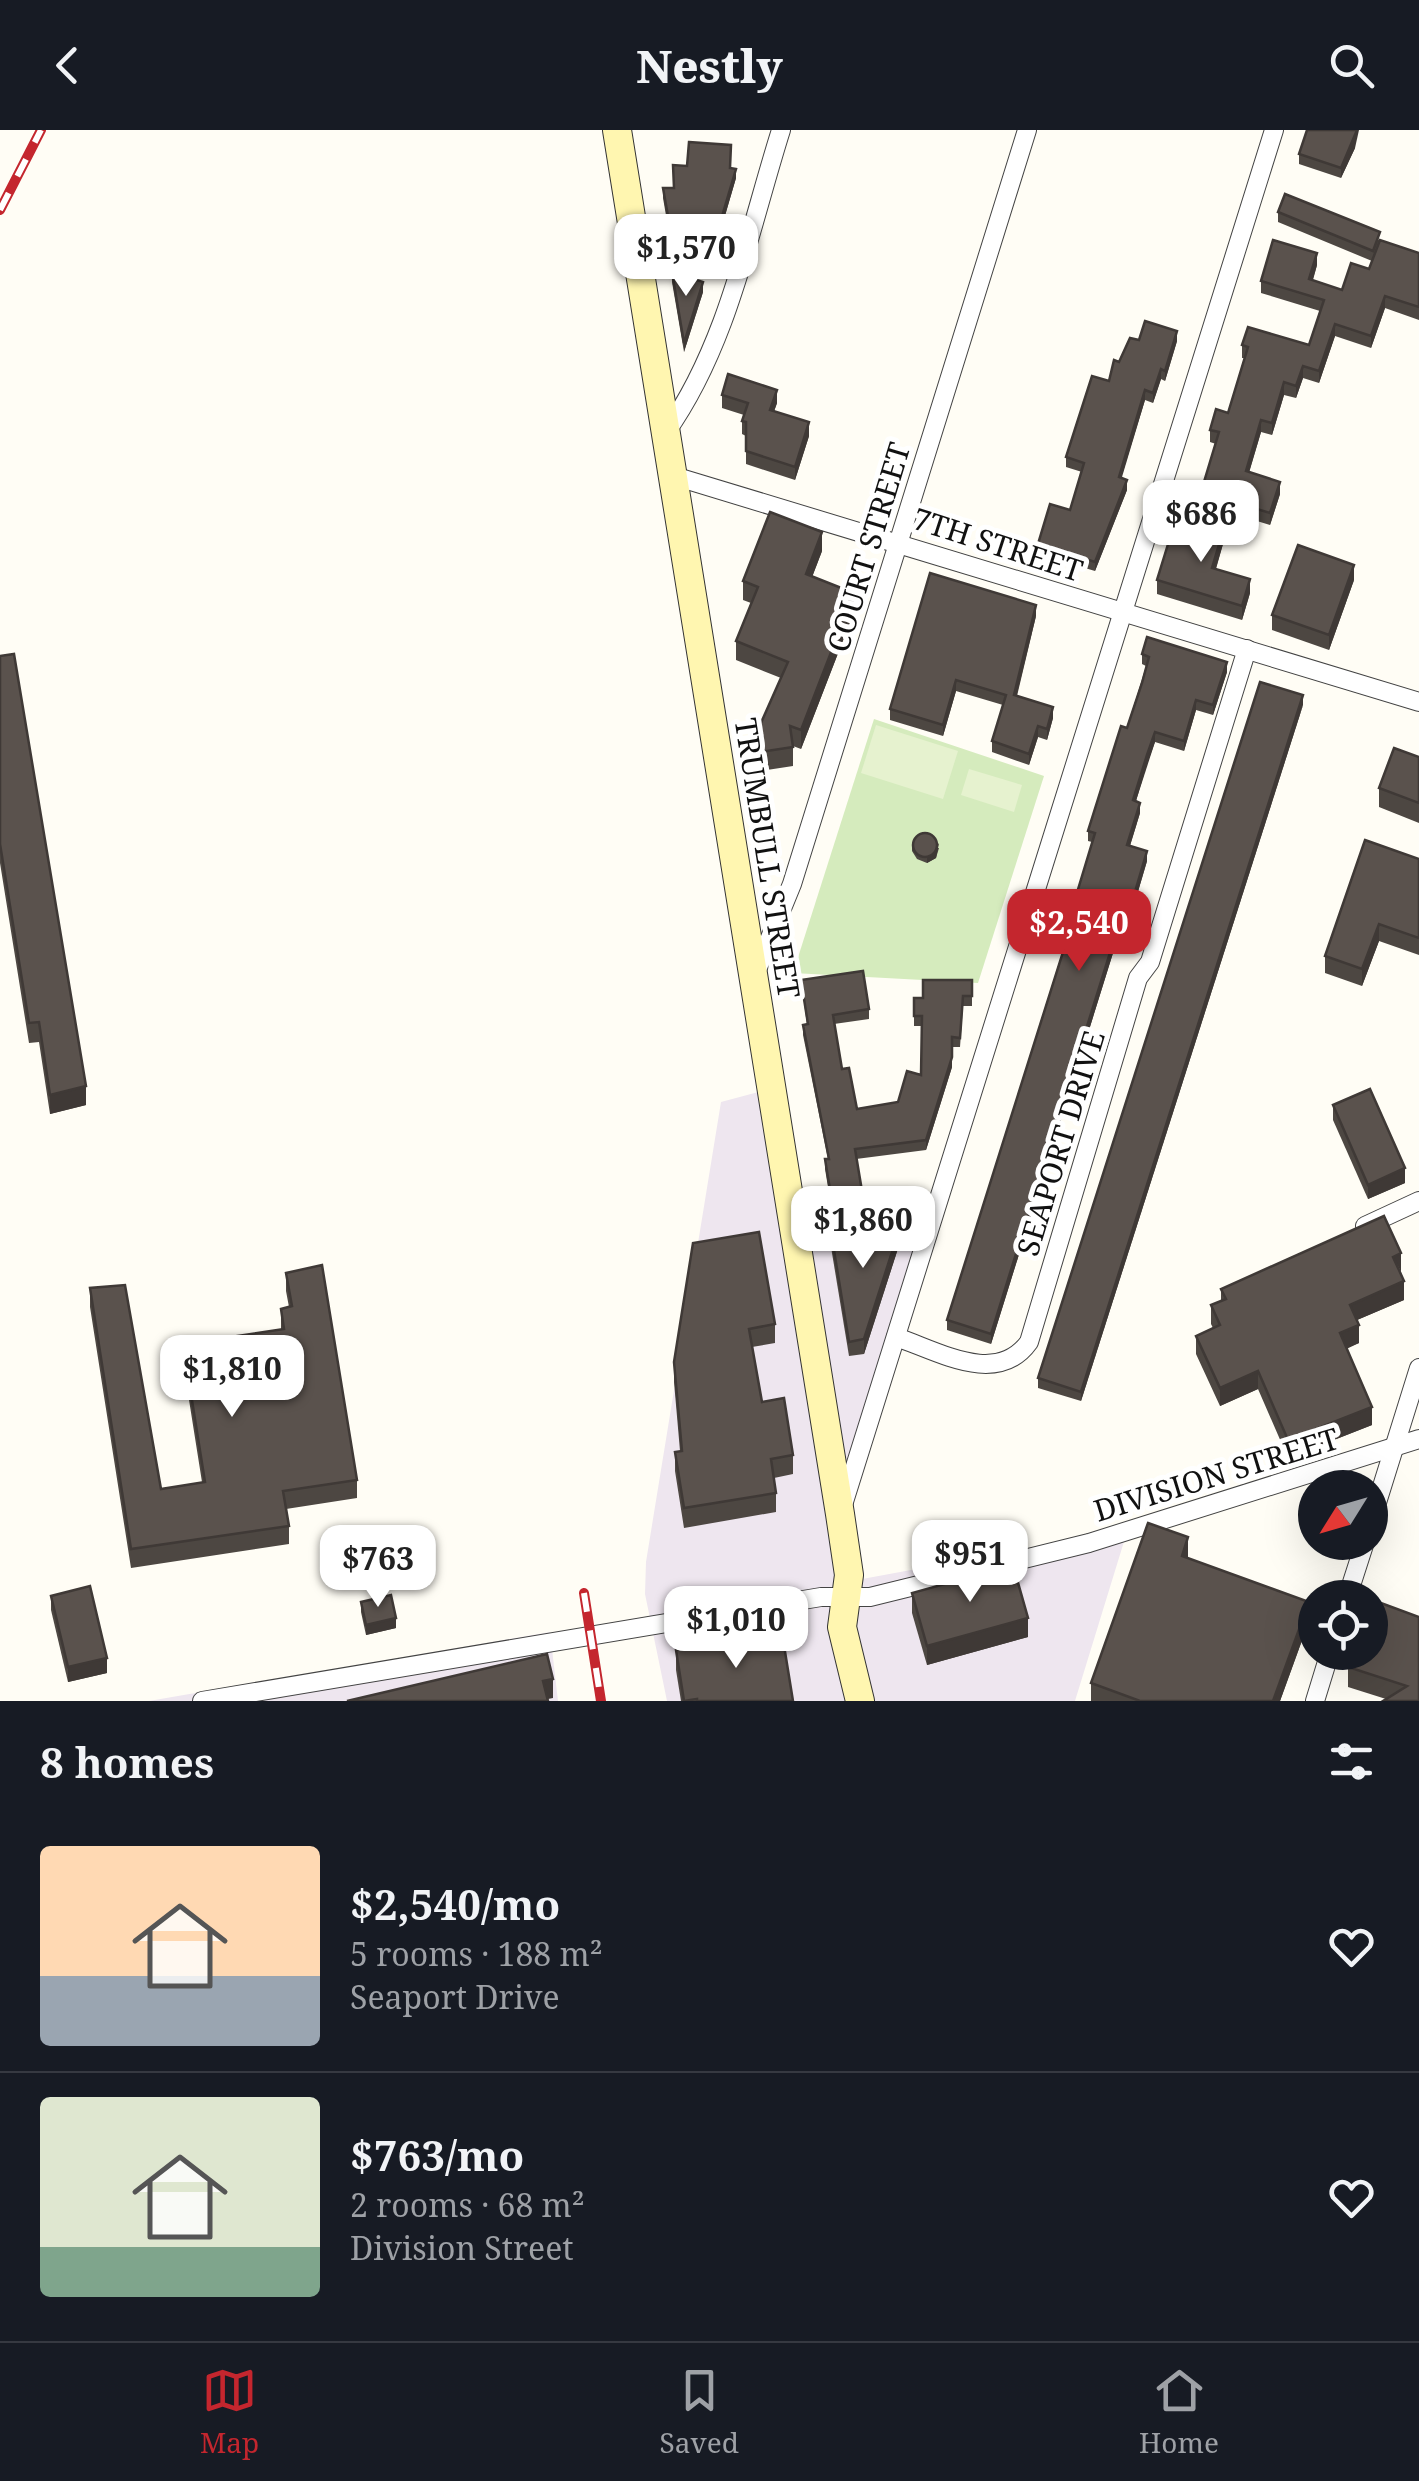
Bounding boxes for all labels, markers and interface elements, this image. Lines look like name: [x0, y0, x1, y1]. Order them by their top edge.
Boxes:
text: Nestly: [636, 35, 783, 96]
icon: back: [40, 38, 95, 93]
icon: search: [1324, 38, 1379, 93]
pin: $1,570: [605, 214, 767, 299]
text: $1,570: [636, 225, 736, 268]
street label: COURT STREET: [817, 437, 919, 657]
pin: $686: [1142, 480, 1260, 565]
text: $686: [1165, 491, 1237, 534]
street label: 7TH STREET: [908, 497, 1088, 591]
street label: TRUMBULL STREET: [726, 715, 810, 1001]
pin: $2,540: [998, 889, 1160, 974]
text: $2,540: [1029, 900, 1129, 943]
street label: SEAPORT DRIVE: [1006, 1025, 1114, 1261]
pin: $1,860: [782, 1186, 944, 1271]
text: $1,860: [813, 1197, 913, 1240]
pin: $1,810: [151, 1335, 313, 1420]
text: $1,810: [182, 1346, 282, 1389]
street label: DIVISION STREET: [1089, 1417, 1343, 1531]
north arrow: [1298, 1470, 1388, 1560]
map controls: [1298, 1470, 1388, 1670]
pin: $951: [911, 1520, 1029, 1605]
pin: $763: [319, 1525, 437, 1610]
text: $951: [934, 1531, 1006, 1574]
text: $763: [342, 1536, 414, 1579]
button: locate: [1298, 1580, 1388, 1670]
pin: $1,010: [655, 1586, 817, 1671]
text: $1,010: [686, 1597, 786, 1640]
text: 8 homes: [40, 1733, 214, 1790]
icon: filters: [1324, 1734, 1379, 1789]
text: $2,540/mo: [350, 1875, 560, 1932]
icon: home: [120, 1886, 240, 2006]
icon: heart: [1324, 1919, 1379, 1974]
text: 5 rooms · 188 m²: [350, 1932, 603, 1975]
text: Seaport Drive: [350, 1975, 560, 2018]
text: $763/mo: [350, 2126, 524, 2183]
icon: home: [120, 2137, 240, 2257]
icon: heart: [1324, 2170, 1379, 2225]
text: 2 rooms · 68 m²: [350, 2183, 585, 2226]
text: Division Street: [350, 2226, 574, 2269]
tab: Map: [200, 2363, 259, 2461]
tab: Saved: [660, 2363, 739, 2461]
tab: Home: [1139, 2363, 1219, 2461]

